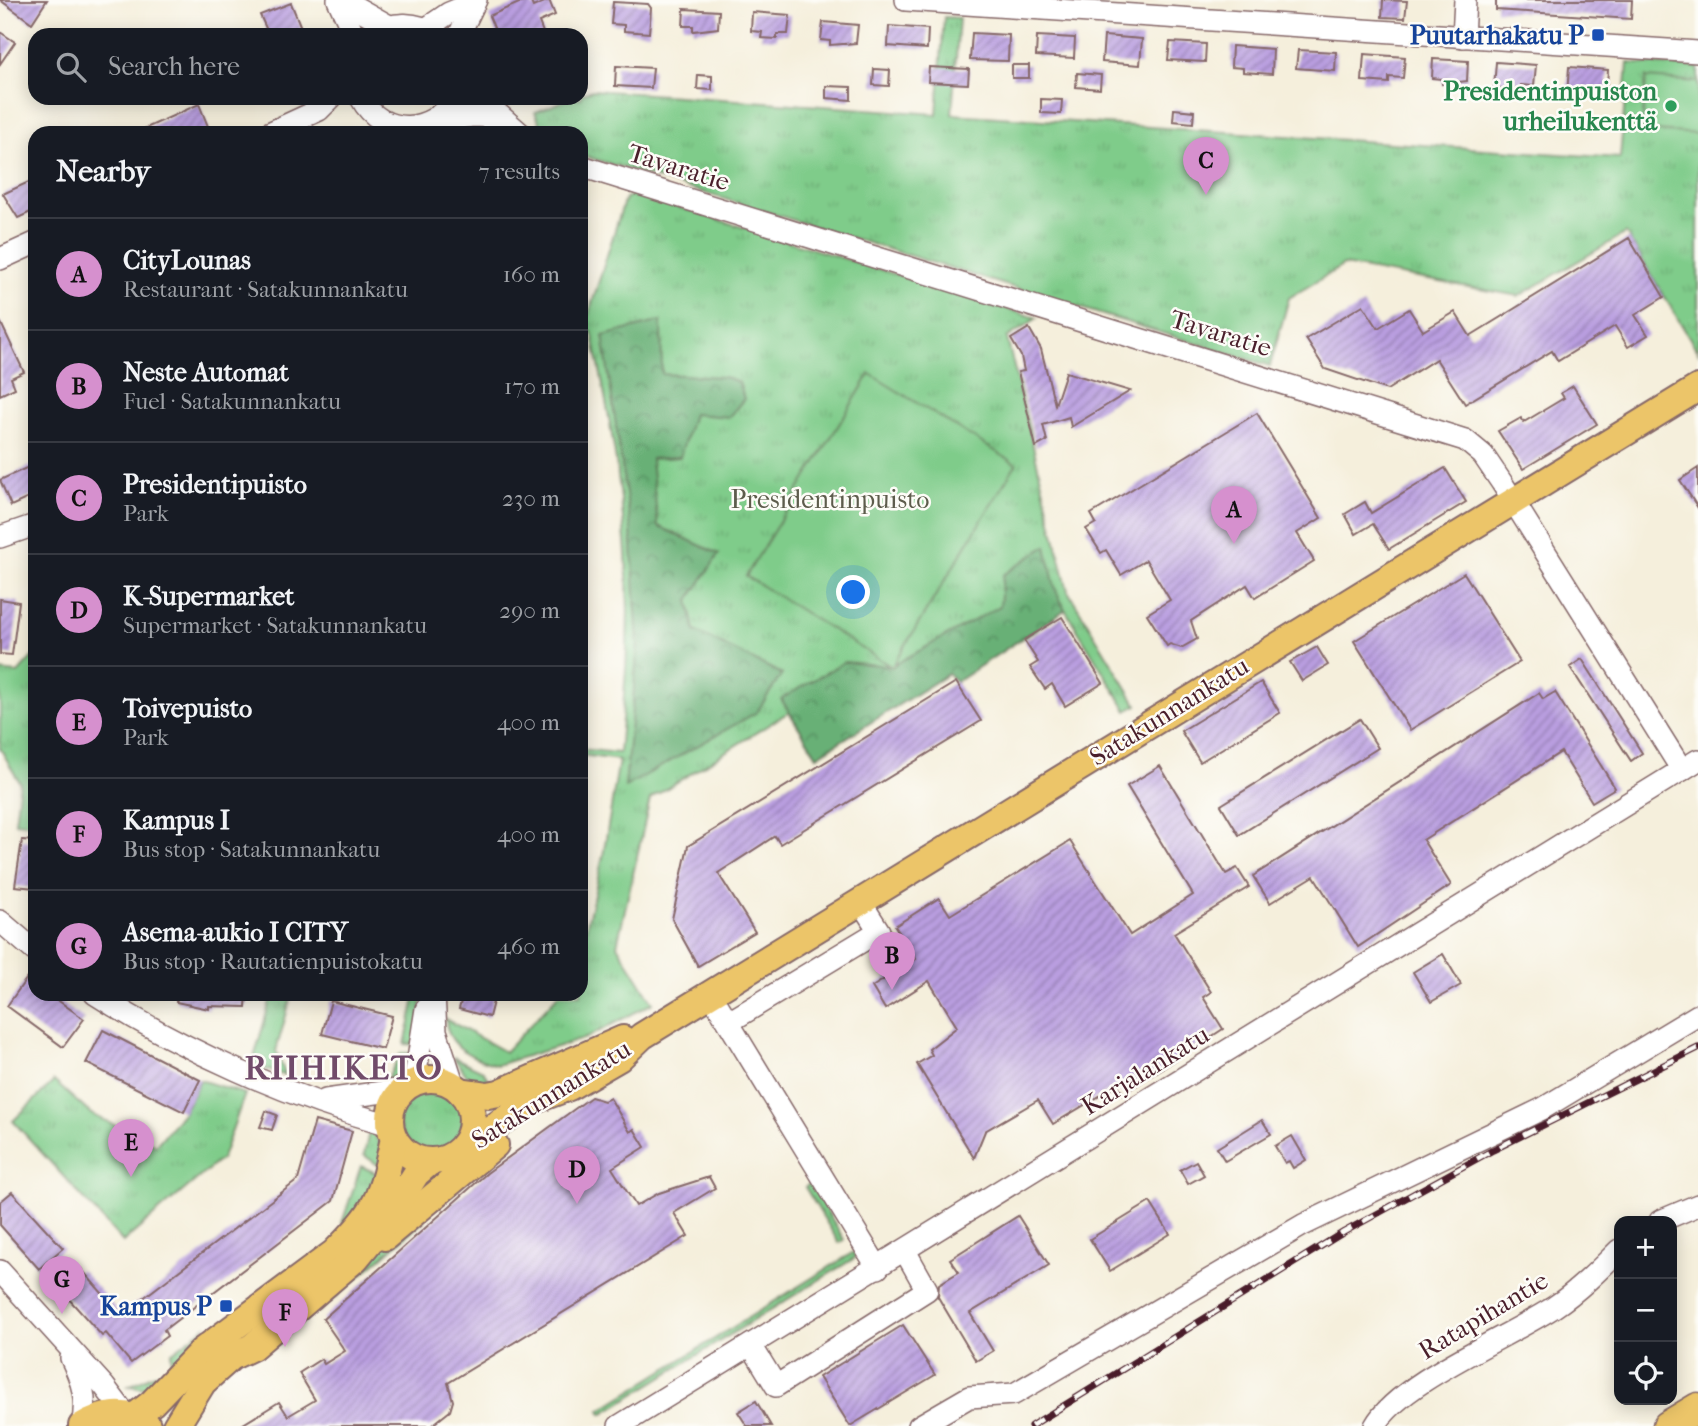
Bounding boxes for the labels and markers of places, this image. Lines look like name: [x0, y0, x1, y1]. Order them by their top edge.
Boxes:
place label: Puutarhakatu P: [1410, 20, 1584, 51]
marker: Puutarhakatu P: [1590, 27, 1606, 43]
place label: Presidentinpuiston urheilukenttä: [1443, 76, 1658, 137]
marker: Presidentinpuiston urheilukenttä: [1663, 98, 1679, 114]
pin: C: [1183, 137, 1229, 195]
pin: A: [1211, 486, 1257, 544]
pin: B: [869, 932, 915, 990]
pin: E: [108, 1119, 154, 1177]
pin: D: [554, 1146, 600, 1204]
pin: G: [39, 1256, 85, 1314]
pin: F: [262, 1289, 308, 1347]
place label: Kampus P: [100, 1291, 212, 1322]
marker: Kampus P: [218, 1298, 234, 1314]

